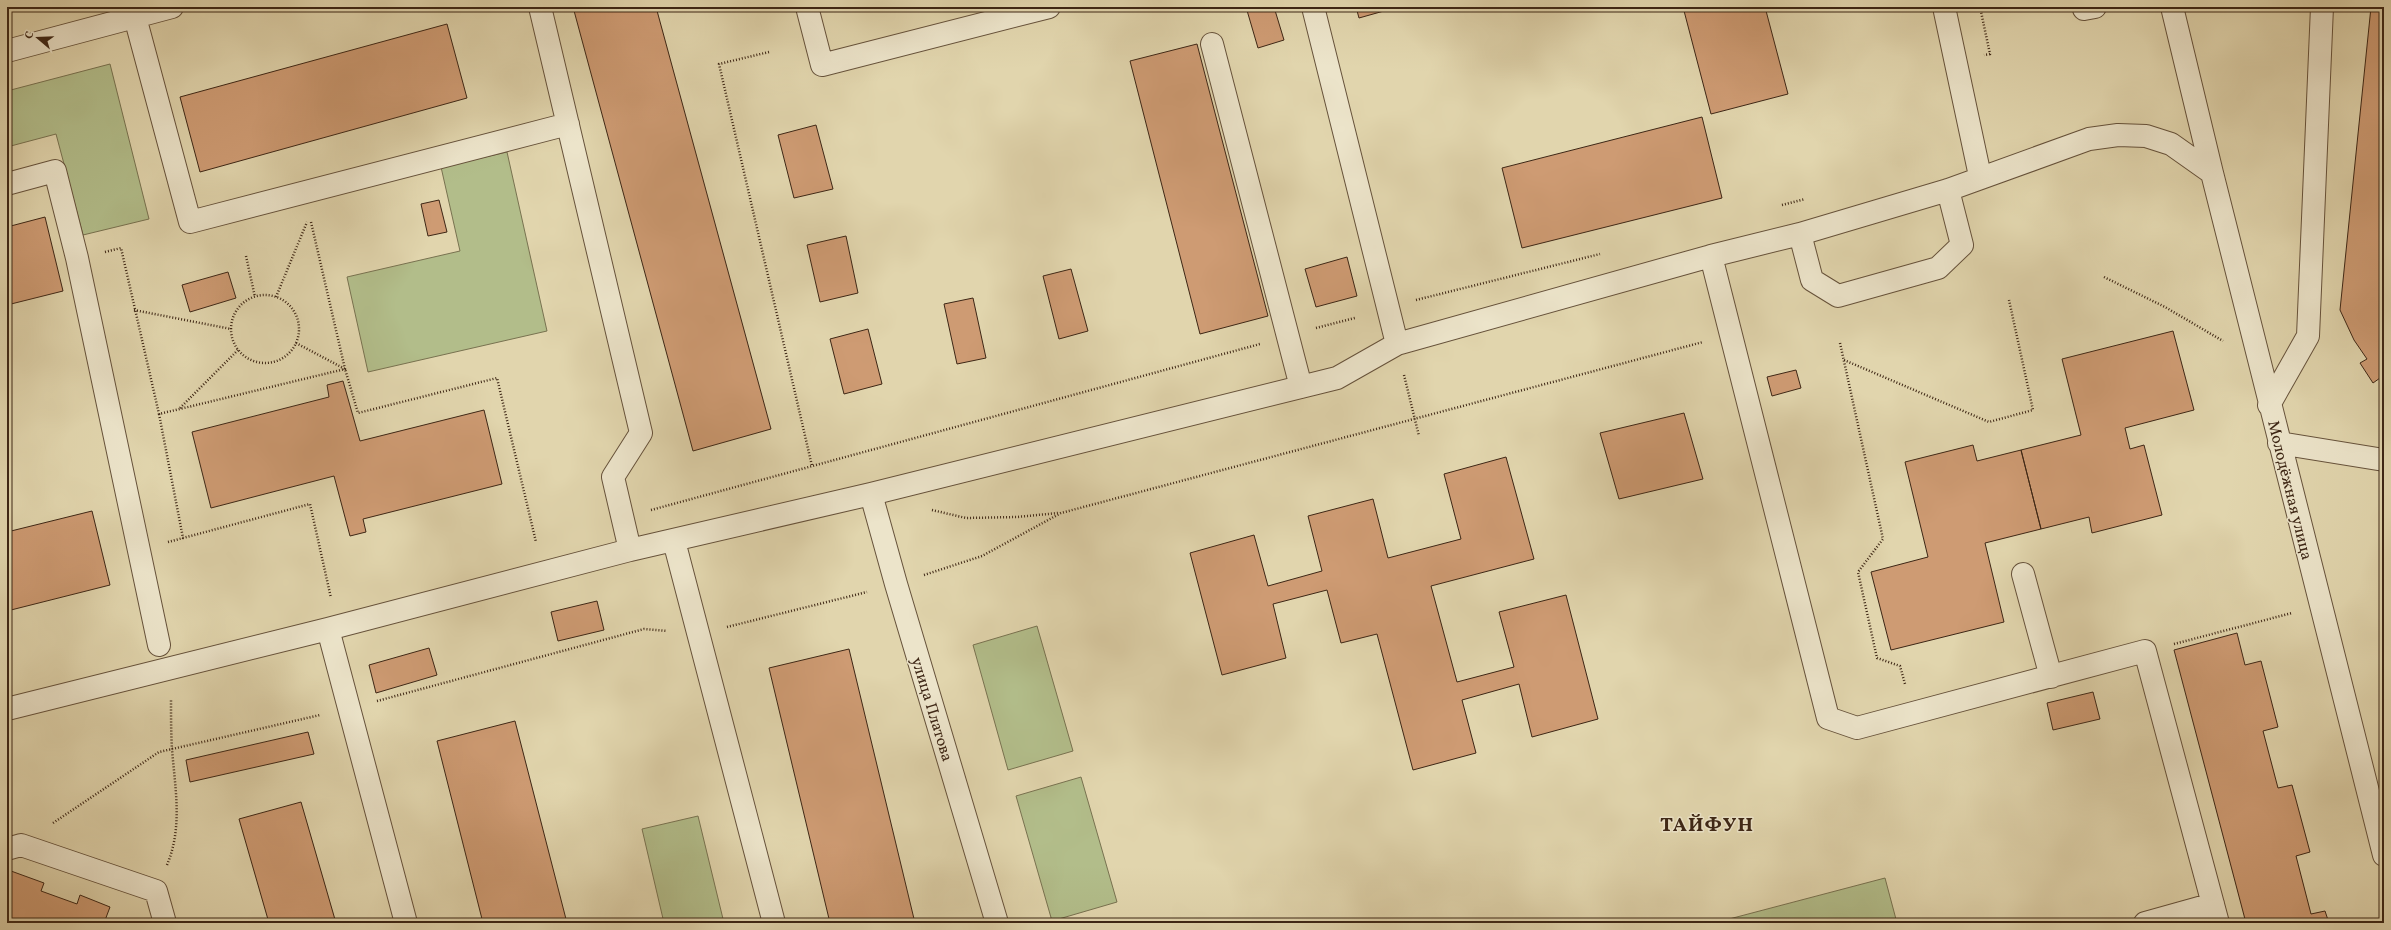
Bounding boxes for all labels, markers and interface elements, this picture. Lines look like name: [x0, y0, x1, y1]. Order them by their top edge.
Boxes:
north arrow: [18, 18, 58, 58]
text: С: [22, 29, 38, 41]
street label: Молодёжная улица: [2261, 418, 2317, 563]
street label: улица Платова: [905, 655, 957, 765]
district label: ТАЙФУН: [1660, 812, 1754, 840]

